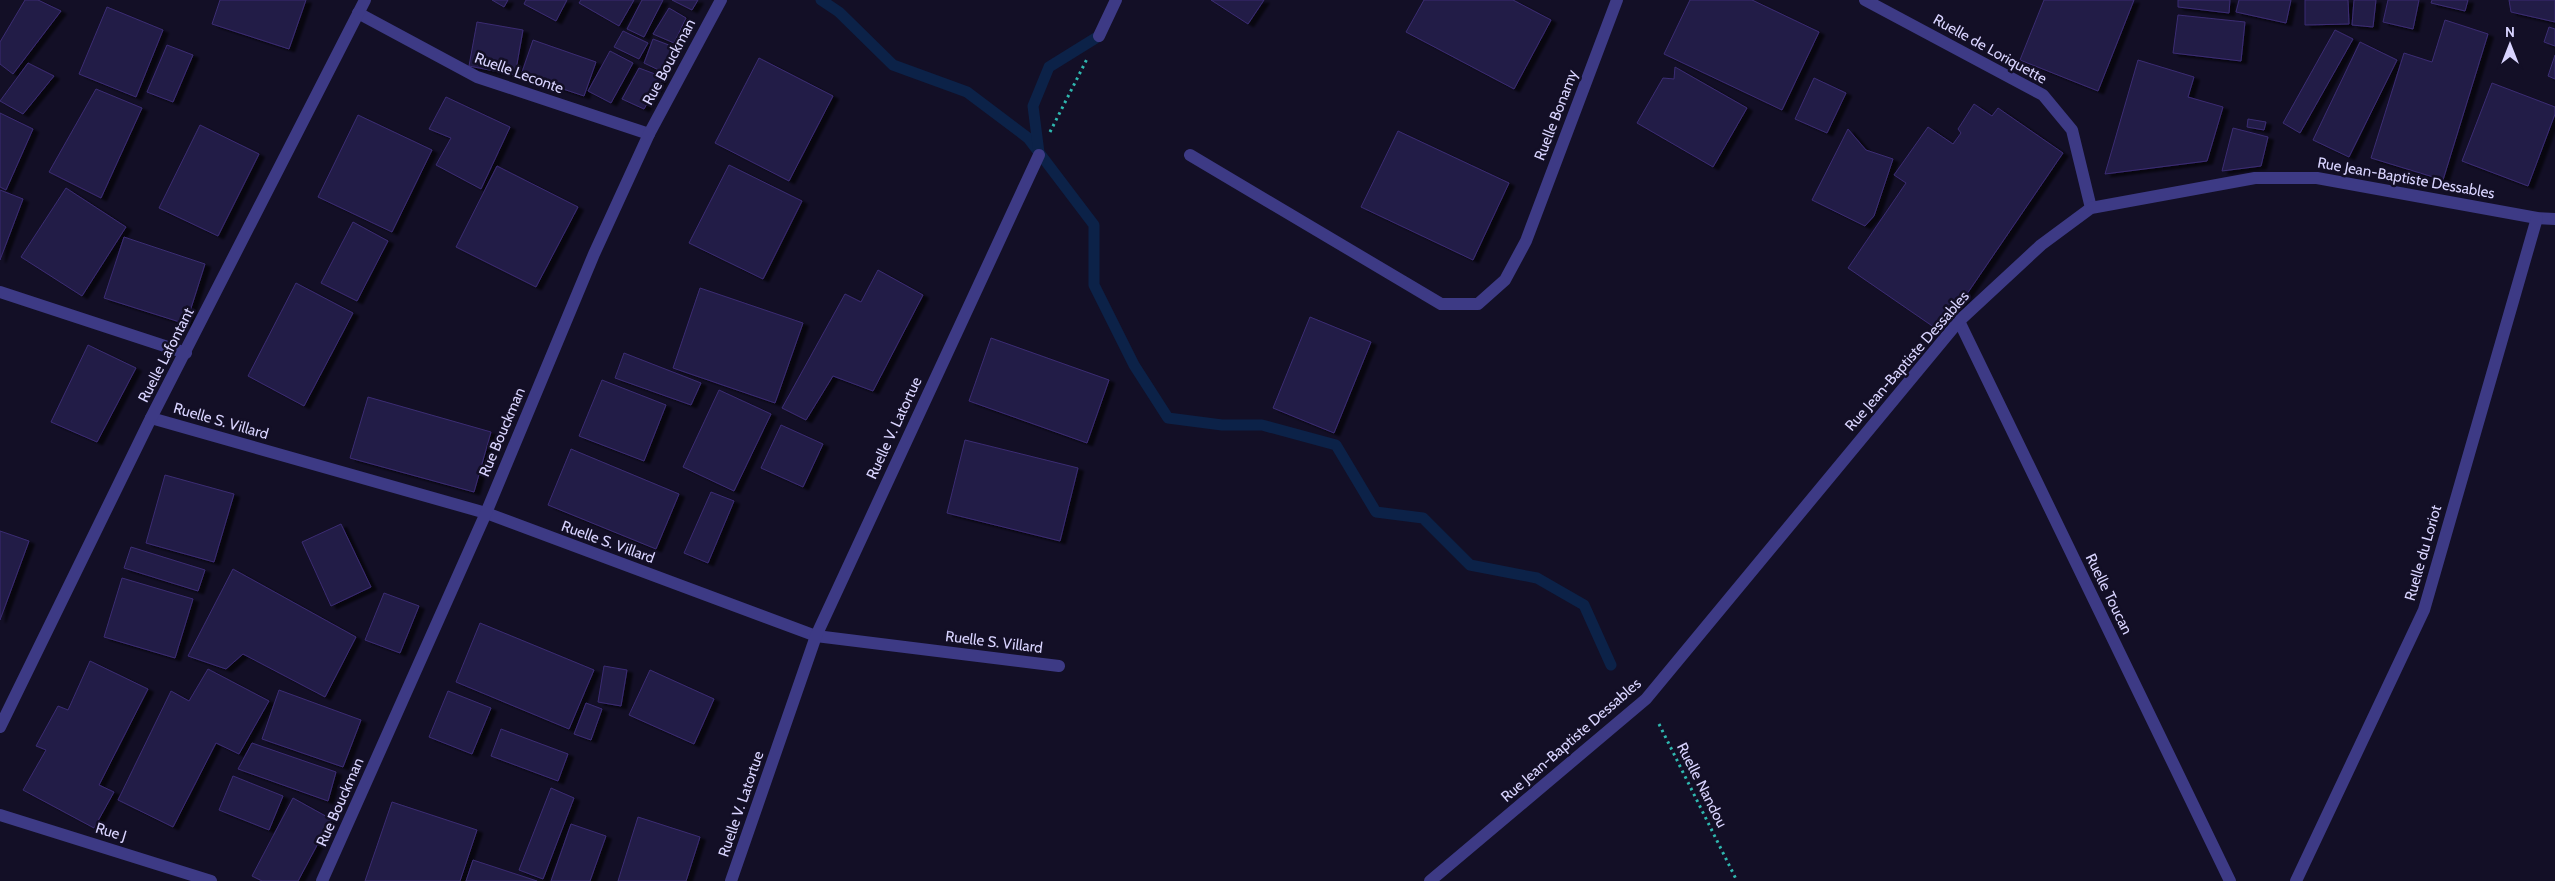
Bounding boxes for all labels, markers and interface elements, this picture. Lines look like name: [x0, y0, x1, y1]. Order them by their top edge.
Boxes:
street label: Ruelle de Loriquette: [1930, 10, 2050, 88]
street label: Rue Bouckman: [639, 16, 699, 108]
north arrow: [2485, 20, 2535, 70]
text: N: [2505, 23, 2515, 41]
street label: Ruelle Leconte: [472, 49, 566, 98]
street label: Ruelle Bonamy: [1530, 67, 1582, 163]
street label: Rue Jean-Baptiste Dessables: [2316, 154, 2496, 202]
street label: Rue Jean-Baptiste Dessables: [1841, 287, 1973, 435]
street label: Ruelle Lafontant: [134, 305, 198, 405]
street label: Ruelle V. Latortue: [862, 374, 926, 482]
street label: Rue Bouckman: [475, 385, 529, 479]
street label: Ruelle S. Villard: [171, 399, 271, 443]
street label: Ruelle du Loriot: [2401, 503, 2445, 603]
street label: Ruelle S. Villard: [559, 517, 657, 567]
street label: Ruelle Toucan: [2082, 551, 2136, 637]
street label: Ruelle S. Villard: [944, 627, 1044, 657]
street label: Rue Jean-Baptiste Dessables: [1497, 674, 1645, 806]
street label: Ruelle Nandou: [1673, 740, 1731, 830]
street label: Ruelle V. Latortue: [714, 748, 768, 859]
street label: Rue Bouckman: [312, 755, 368, 849]
street label: Rue J: [93, 819, 129, 845]

